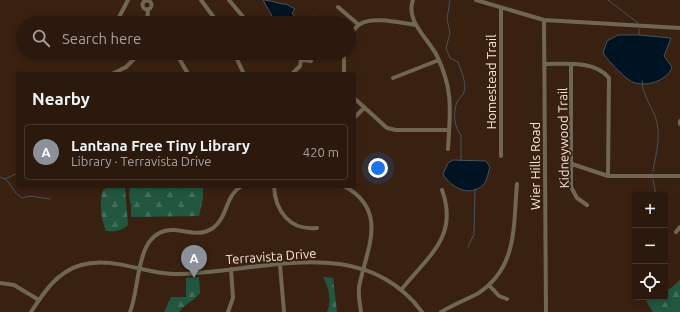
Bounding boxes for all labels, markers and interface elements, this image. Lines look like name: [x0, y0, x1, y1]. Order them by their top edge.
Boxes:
search box: [16, 16, 356, 60]
icon: search: [30, 27, 52, 49]
text: Search here: [62, 30, 141, 47]
street label: Homestead Trail: [484, 34, 498, 130]
street label: Kidneywood Trail: [555, 87, 571, 189]
text: Nearby: [32, 89, 90, 108]
street label: Wier Hills Road: [528, 122, 542, 210]
text: Lantana Free Tiny Library: [71, 137, 250, 154]
text: A: [41, 145, 51, 159]
text: 420 m: [303, 145, 339, 159]
text: Library · Terravista Drive: [71, 154, 212, 168]
your location: [368, 158, 388, 178]
map controls: [632, 192, 668, 300]
button: +: [632, 192, 668, 228]
button: −: [632, 228, 668, 264]
pin: A: [181, 245, 207, 278]
street label: Terravista Drive: [225, 246, 317, 266]
button: locate: [632, 264, 668, 300]

